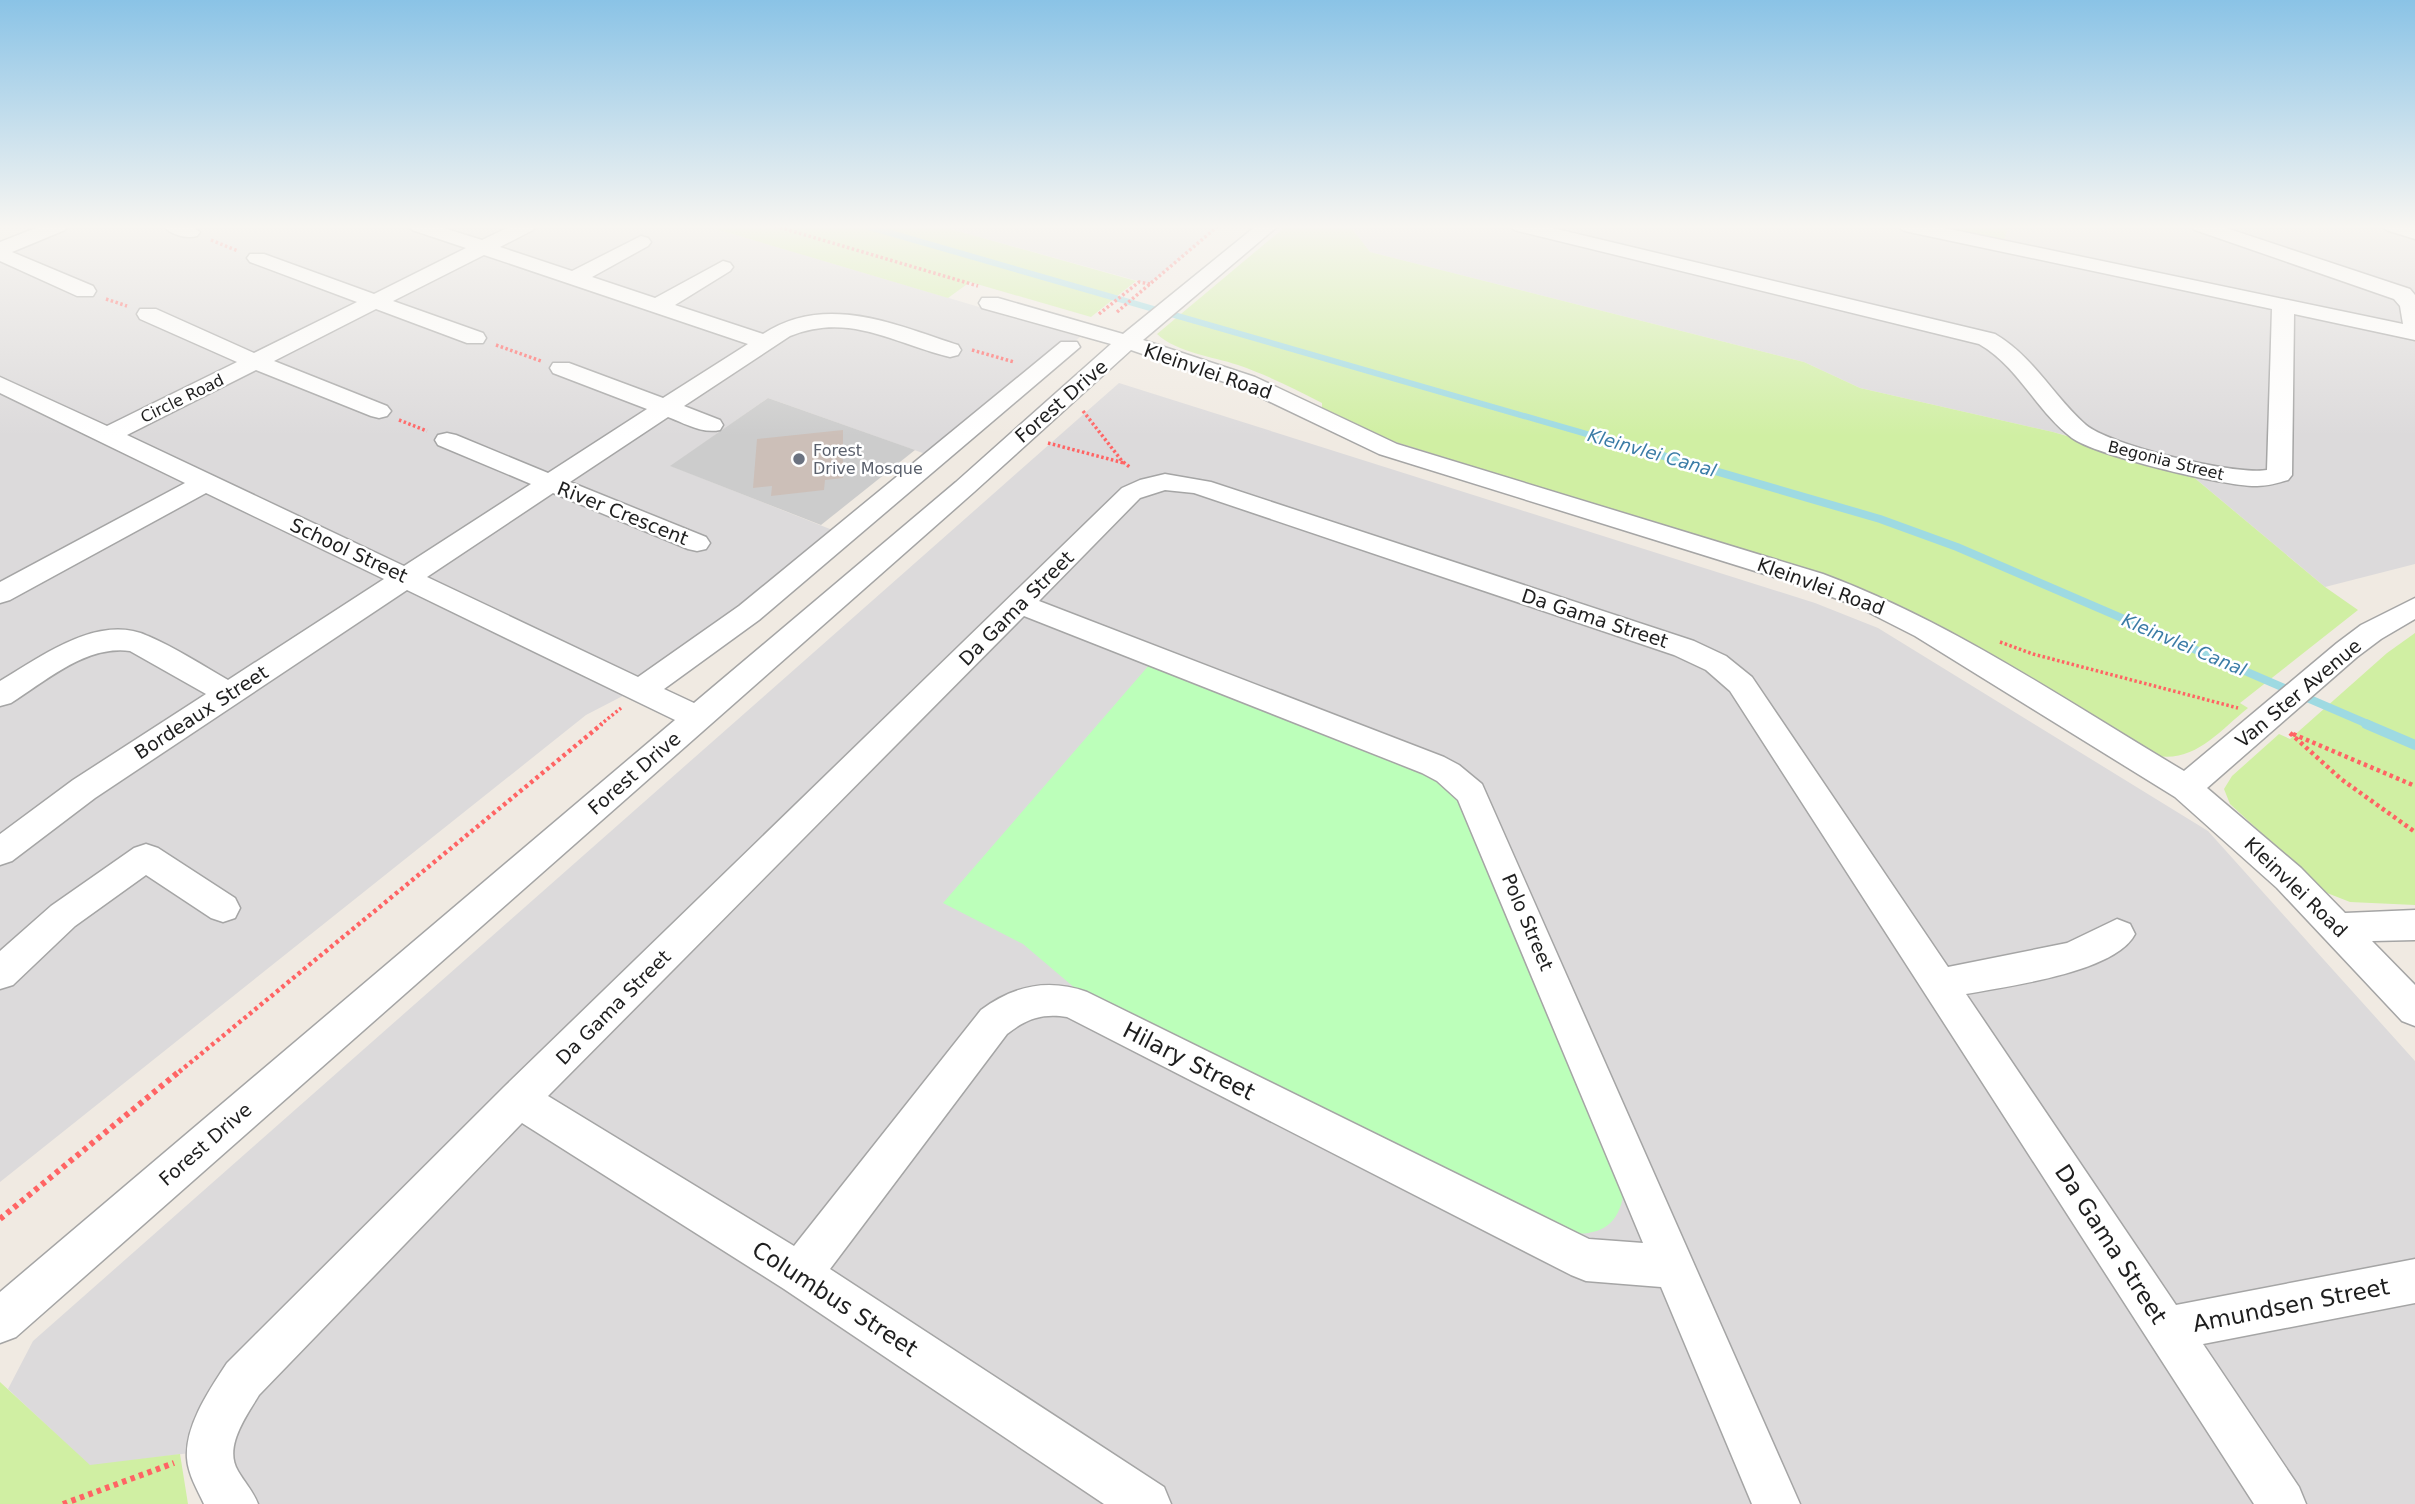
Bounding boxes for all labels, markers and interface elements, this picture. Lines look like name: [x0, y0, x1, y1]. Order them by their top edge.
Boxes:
street label: Kleinvlei Road: [1141, 339, 1275, 403]
street label: Forest Drive: [1010, 355, 1112, 447]
street label: Circle Road: [138, 370, 227, 427]
water label: Kleinvlei Canal: [1585, 424, 1719, 481]
street label: Begonia Street: [2106, 437, 2226, 484]
place label: Forest Drive Mosque: [813, 441, 923, 478]
marker: Forest Drive Mosque: [791, 451, 807, 467]
street label: River Crescent: [554, 477, 692, 549]
street label: School Street: [287, 513, 411, 587]
street label: Da Gama Street: [954, 546, 1078, 670]
street label: Kleinvlei Road: [1754, 553, 1888, 619]
street label: Da Gama Street: [1519, 584, 1671, 652]
water label: Kleinvlei Canal: [2119, 609, 2249, 680]
street label: Van Ster Avenue: [2231, 634, 2365, 752]
street label: Bordeaux Street: [130, 661, 272, 763]
street label: Forest Drive: [583, 727, 685, 819]
street label: Kleinvlei Road: [2240, 833, 2352, 941]
street label: Polo Street: [1498, 870, 1558, 974]
street label: Da Gama Street: [551, 945, 675, 1069]
street label: Hilary Street: [1119, 1017, 1259, 1105]
street label: Forest Drive: [154, 1098, 256, 1190]
street label: Da Gama Street: [2050, 1159, 2172, 1329]
street label: Columbus Street: [747, 1236, 923, 1362]
street label: Amundsen Street: [2190, 1273, 2392, 1337]

